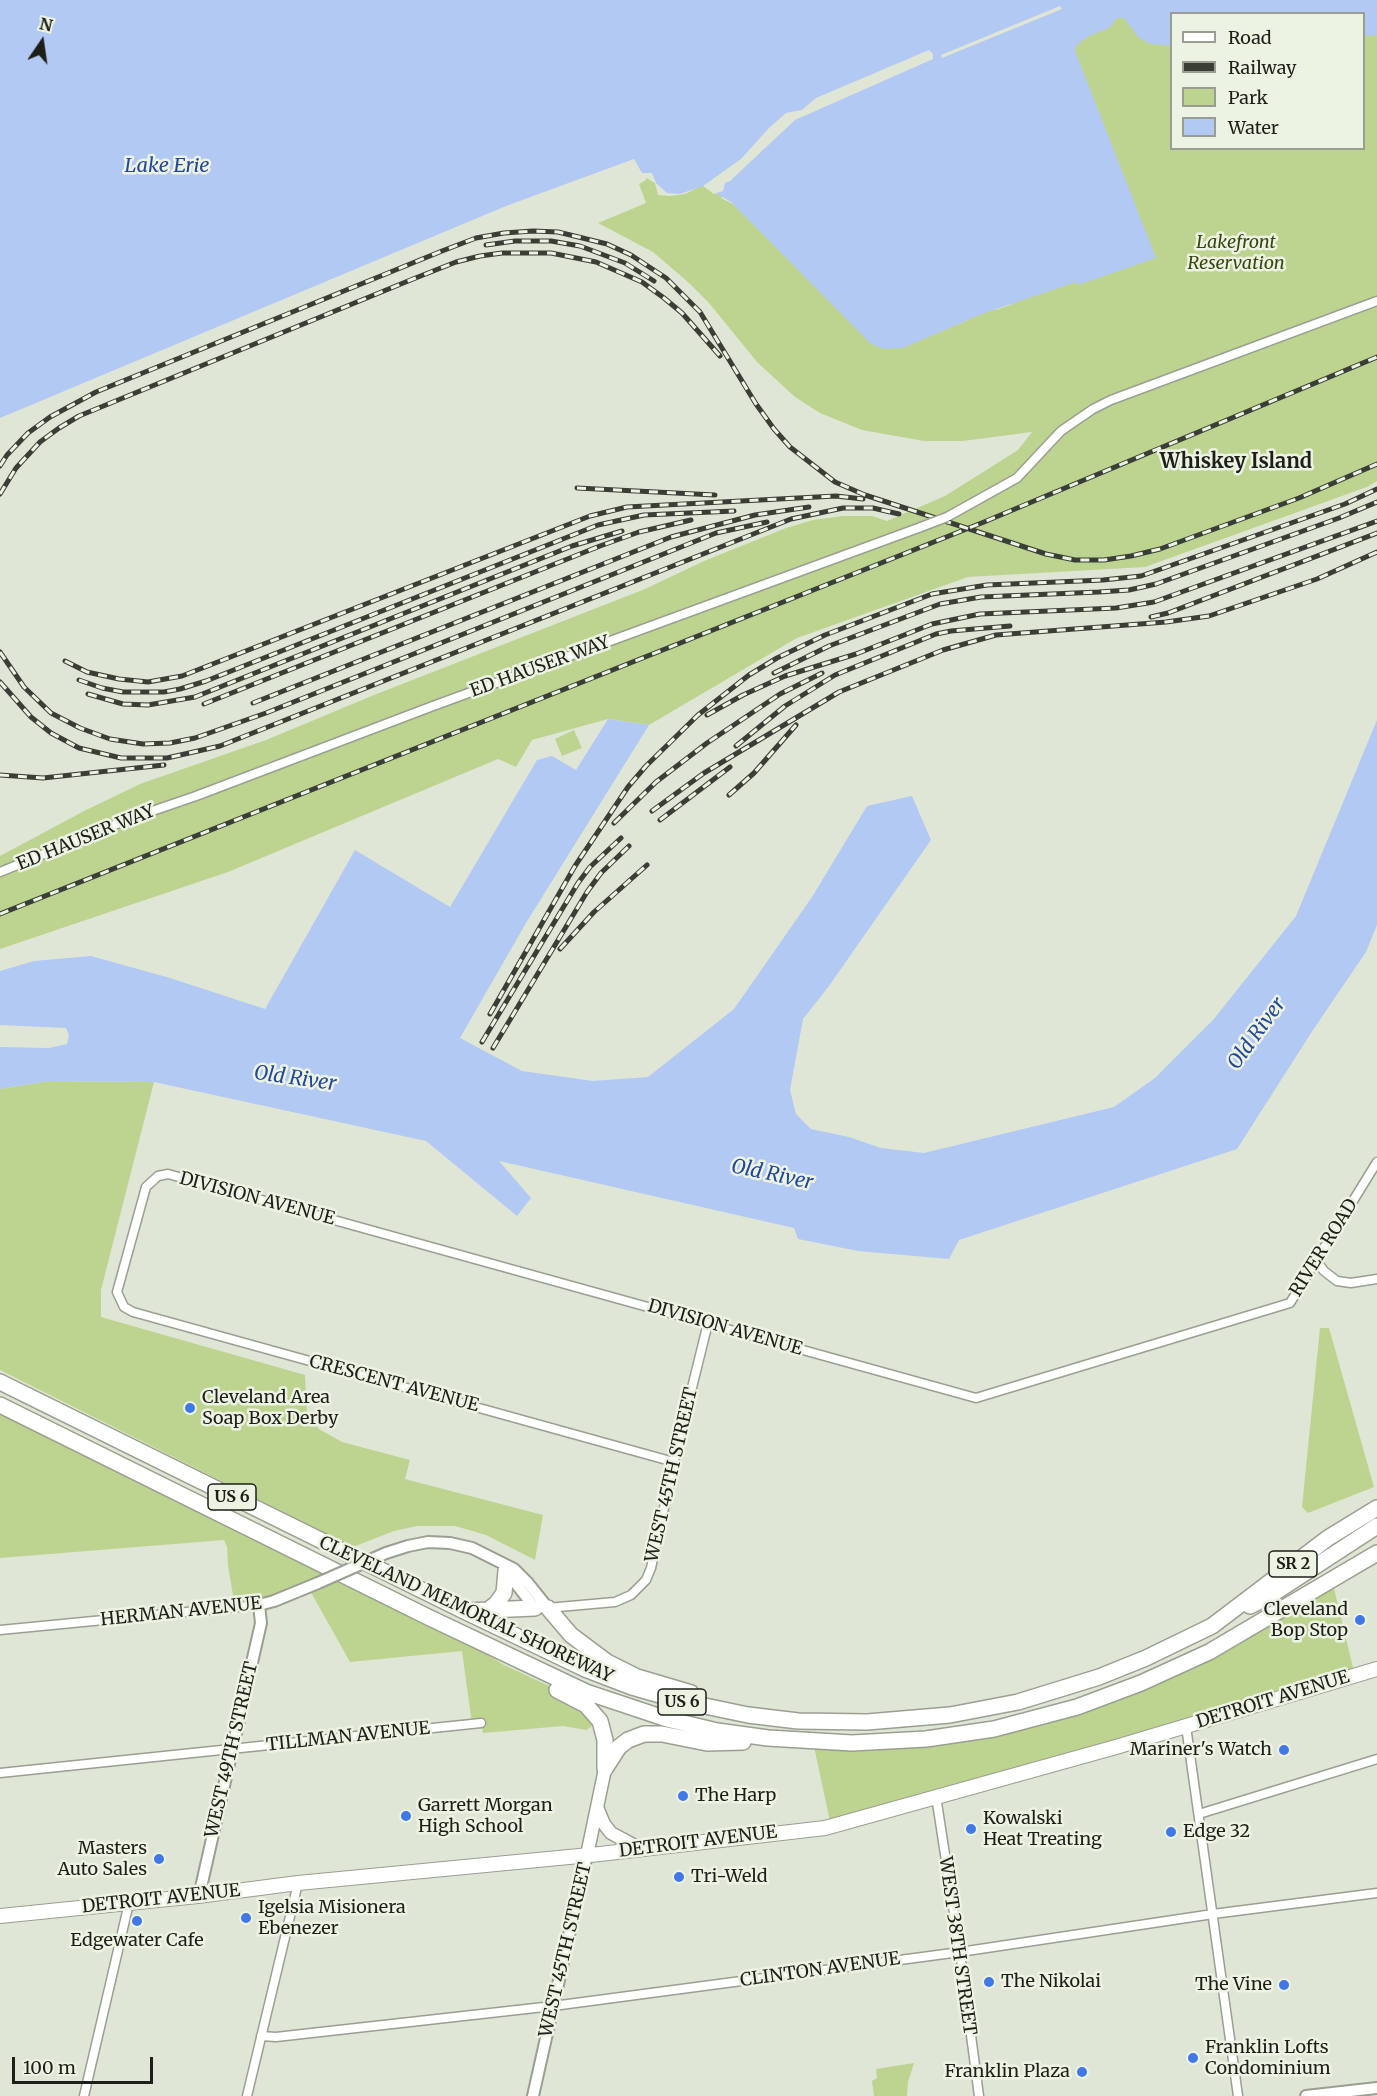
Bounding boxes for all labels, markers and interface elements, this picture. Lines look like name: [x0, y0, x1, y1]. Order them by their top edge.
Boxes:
north arrow: [12, 12, 72, 72]
legend: [1170, 12, 1365, 150]
text: N: [38, 13, 54, 36]
text: Road: [1228, 26, 1272, 49]
text: Railway: [1228, 56, 1296, 79]
text: Park: [1228, 86, 1268, 109]
text: Water: [1228, 116, 1279, 139]
water label: Lake Erie: [125, 154, 209, 178]
park label: Lakefront Reservation: [1187, 232, 1285, 274]
district label: Whiskey Island: [1160, 450, 1312, 474]
street label: ED HAUSER WAY: [467, 632, 613, 702]
street label: ED HAUSER WAY: [14, 800, 158, 876]
water label: Old River: [1223, 993, 1291, 1075]
water label: Old River: [252, 1061, 338, 1097]
water label: Old River: [729, 1155, 815, 1195]
street label: DIVISION AVENUE: [177, 1168, 337, 1230]
street label: RIVER ROAD: [1285, 1195, 1363, 1301]
street label: DIVISION AVENUE: [645, 1296, 805, 1360]
street label: CRESCENT AVENUE: [307, 1351, 481, 1417]
street label: WEST 45TH STREET: [641, 1385, 703, 1565]
place label: Cleveland Area Soap Box Derby: [202, 1387, 338, 1430]
marker: Cleveland Area Soap Box Derby: [183, 1401, 197, 1415]
road number: US 6: [208, 1484, 256, 1510]
street label: CLEVELAND MEMORIAL SHOREWAY: [316, 1532, 616, 1688]
road number: SR 2: [1269, 1551, 1317, 1577]
street label: HERMAN AVENUE: [99, 1593, 263, 1631]
place label: Cleveland Bop Stop: [1264, 1599, 1348, 1642]
marker: Cleveland Bop Stop: [1353, 1613, 1367, 1627]
street label: WEST 49TH STREET: [201, 1660, 263, 1840]
street label: DETROIT AVENUE: [1194, 1666, 1352, 1734]
road number: US 6: [658, 1689, 706, 1715]
street label: TILLMAN AVENUE: [265, 1718, 431, 1756]
place label: Mariner's Watch: [1130, 1739, 1272, 1761]
marker: Mariner's Watch: [1277, 1743, 1291, 1757]
place label: The Harp: [695, 1785, 776, 1807]
marker: The Harp: [676, 1789, 690, 1803]
place label: Garrett Morgan High School: [418, 1795, 553, 1838]
place label: Kowalski Heat Treating: [983, 1808, 1102, 1850]
marker: Garrett Morgan High School: [399, 1809, 413, 1823]
place label: Edge 32: [1183, 1821, 1250, 1843]
street label: DETROIT AVENUE: [618, 1822, 778, 1862]
marker: Kowalski Heat Treating: [964, 1822, 978, 1836]
marker: Edge 32: [1164, 1825, 1178, 1839]
place label: Masters Auto Sales: [57, 1838, 147, 1880]
marker: Masters Auto Sales: [152, 1852, 166, 1866]
street label: WEST 38TH STREET: [934, 1855, 980, 2037]
street label: WEST 45TH STREET: [535, 1860, 597, 2040]
place label: Tri-Weld: [691, 1866, 768, 1888]
marker: Tri-Weld: [672, 1870, 686, 1884]
street label: DETROIT AVENUE: [81, 1880, 241, 1918]
place label: Igelsia Misionera Ebenezer: [258, 1897, 406, 1940]
marker: Igelsia Misionera Ebenezer: [239, 1911, 253, 1925]
marker: Edgewater Cafe: [130, 1914, 144, 1928]
place label: Edgewater Cafe: [70, 1930, 204, 1952]
street label: CLINTON AVENUE: [739, 1948, 901, 1992]
place label: The Nikolai: [1001, 1971, 1101, 1993]
place label: The Vine: [1195, 1974, 1272, 1996]
marker: The Nikolai: [982, 1975, 996, 1989]
marker: The Vine: [1277, 1978, 1291, 1992]
place label: Franklin Lofts Condominium: [1205, 2037, 1331, 2080]
scale bar: [15, 2045, 156, 2083]
marker: Franklin Lofts Condominium: [1186, 2051, 1200, 2065]
text: 100 m: [23, 2056, 76, 2079]
place label: Franklin Plaza: [945, 2061, 1070, 2083]
marker: Franklin Plaza: [1075, 2065, 1089, 2079]

